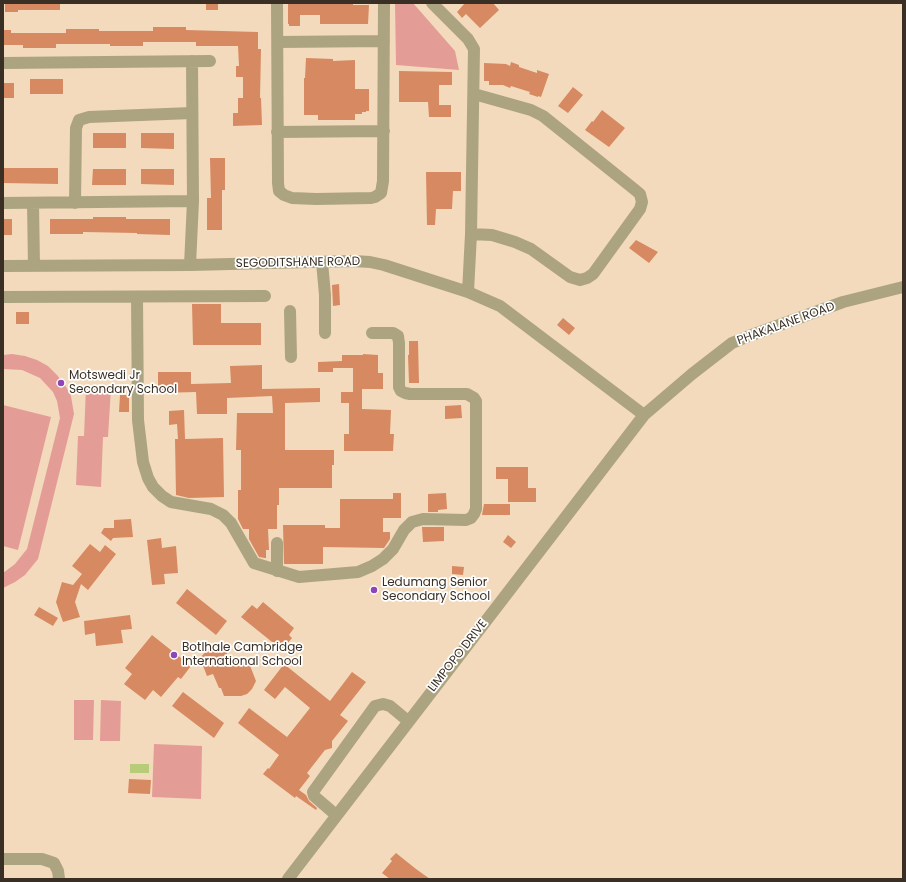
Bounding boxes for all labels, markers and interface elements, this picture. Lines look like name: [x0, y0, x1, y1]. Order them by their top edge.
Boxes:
street label: SEGODITSHANE ROAD: [236, 255, 360, 271]
street label: PHAKALANE ROAD: [735, 300, 837, 348]
place label: Motswedi Jr Secondary School: [69, 369, 177, 397]
marker: Motswedi Jr Secondary School: [56, 378, 66, 388]
place label: Ledumang Senior Secondary School: [382, 576, 490, 604]
marker: Ledumang Senior Secondary School: [369, 585, 379, 595]
street label: LIMPOPO DRIVE: [425, 617, 491, 695]
place label: Botlhale Cambridge International School: [182, 641, 303, 669]
marker: Botlhale Cambridge International School: [169, 650, 179, 660]

